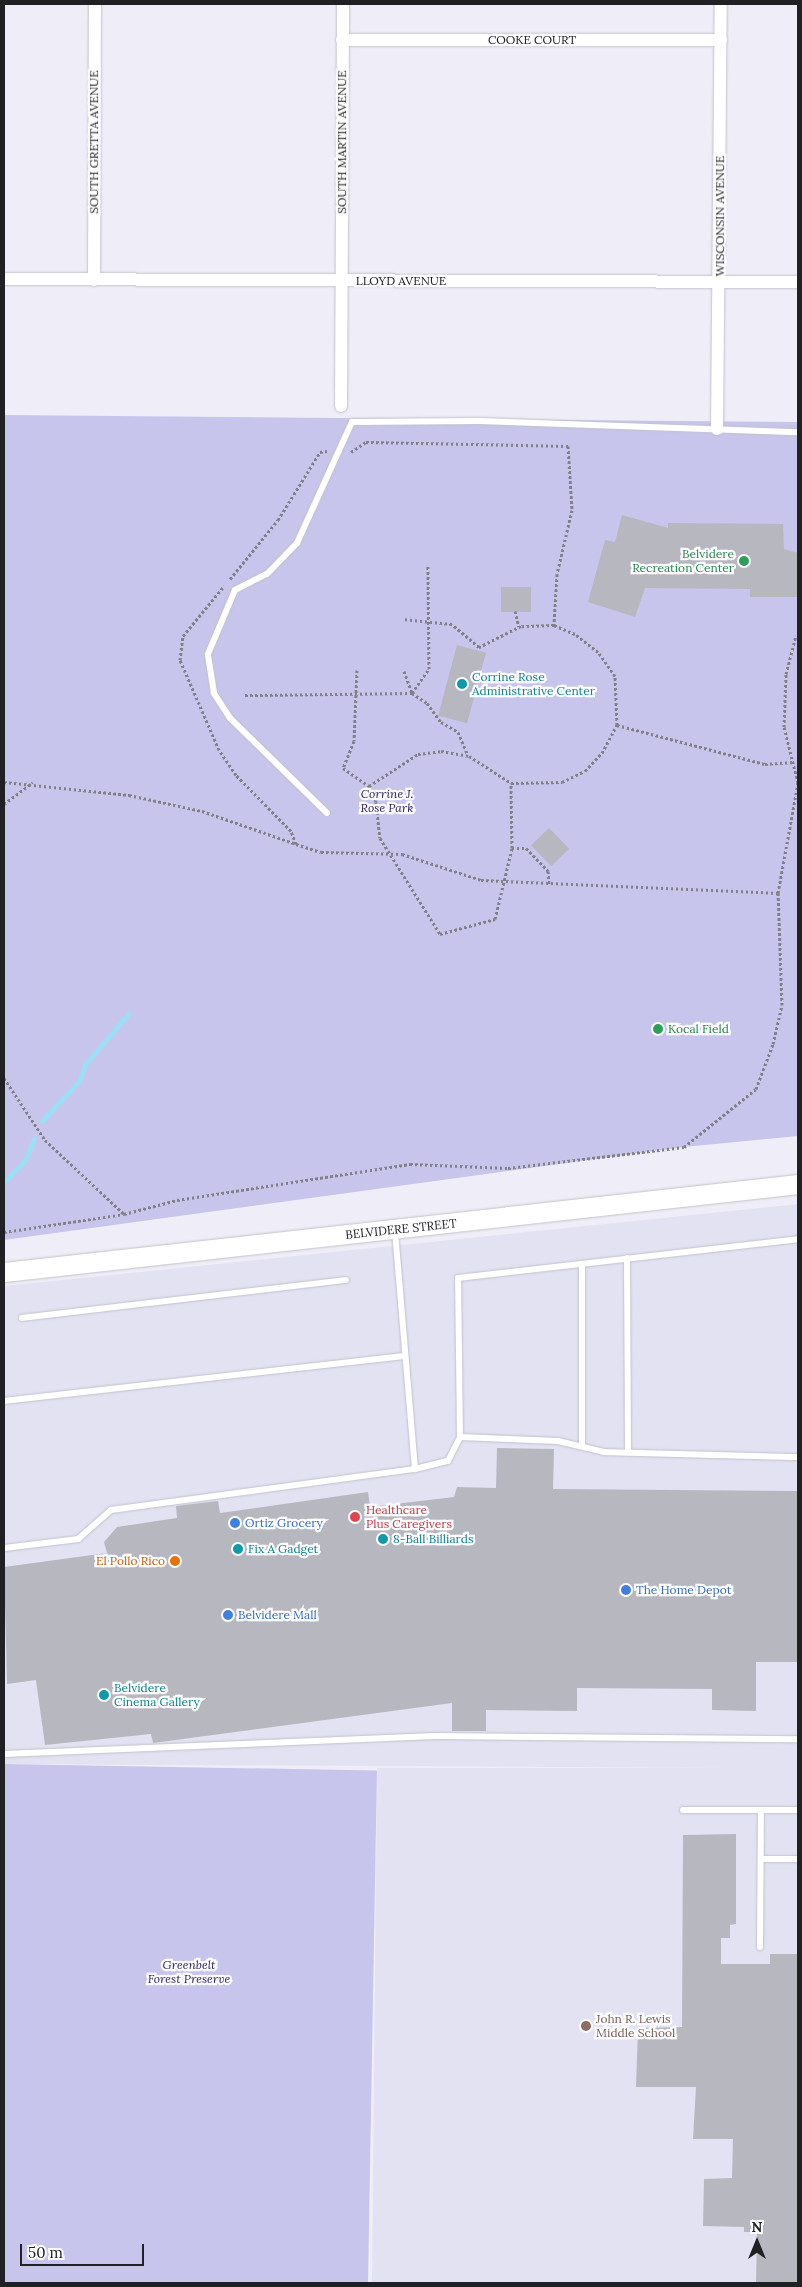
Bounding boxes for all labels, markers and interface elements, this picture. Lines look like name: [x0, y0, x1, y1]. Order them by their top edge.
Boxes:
street label: COOKE COURT: [488, 33, 576, 47]
street label: SOUTH GRETTA AVENUE: [87, 70, 101, 214]
street label: SOUTH MARTIN AVENUE: [335, 70, 349, 214]
street label: WISCONSIN AVENUE: [713, 156, 727, 276]
street label: LLOYD AVENUE: [356, 274, 446, 288]
place label: Belvidere Recreation Center: [632, 547, 734, 575]
marker: Belvidere Recreation Center: [738, 555, 750, 567]
place label: Corrine Rose Administrative Center: [472, 670, 595, 698]
marker: Corrine Rose Administrative Center: [456, 678, 468, 690]
park label: Corrine J. Rose Park: [361, 787, 413, 815]
place label: Kocal Field: [668, 1022, 729, 1036]
marker: Kocal Field: [652, 1023, 664, 1035]
street label: BELVIDERE STREET: [345, 1216, 457, 1242]
place label: Healthcare Plus Caregivers: [366, 1503, 452, 1531]
marker: Healthcare Plus Caregivers: [348, 1510, 362, 1524]
place label: Ortiz Grocery: [245, 1516, 323, 1530]
marker: Ortiz Grocery: [229, 1517, 241, 1529]
place label: 8-Ball Billiards: [393, 1532, 473, 1546]
marker: 8-Ball Billiards: [377, 1533, 389, 1545]
place label: Fix A Gadget: [248, 1542, 318, 1556]
marker: Fix A Gadget: [232, 1543, 244, 1555]
place label: El Pollo Rico: [96, 1554, 165, 1568]
marker: El Pollo Rico: [169, 1555, 181, 1567]
place label: The Home Depot: [636, 1583, 731, 1597]
marker: The Home Depot: [620, 1584, 632, 1596]
place label: Belvidere Mall: [238, 1608, 317, 1622]
marker: Belvidere Mall: [222, 1609, 234, 1621]
place label: Belvidere Cinema Gallery: [114, 1681, 200, 1709]
marker: Belvidere Cinema Gallery: [98, 1689, 110, 1701]
park label: Greenbelt Forest Preserve: [148, 1958, 230, 1986]
place label: John R. Lewis Middle School: [596, 2012, 675, 2040]
marker: John R. Lewis Middle School: [580, 2020, 592, 2032]
north arrow: [732, 2217, 782, 2267]
text: N: [752, 2218, 762, 2236]
scale bar: [22, 2234, 146, 2266]
text: 50 m: [28, 2243, 63, 2262]

